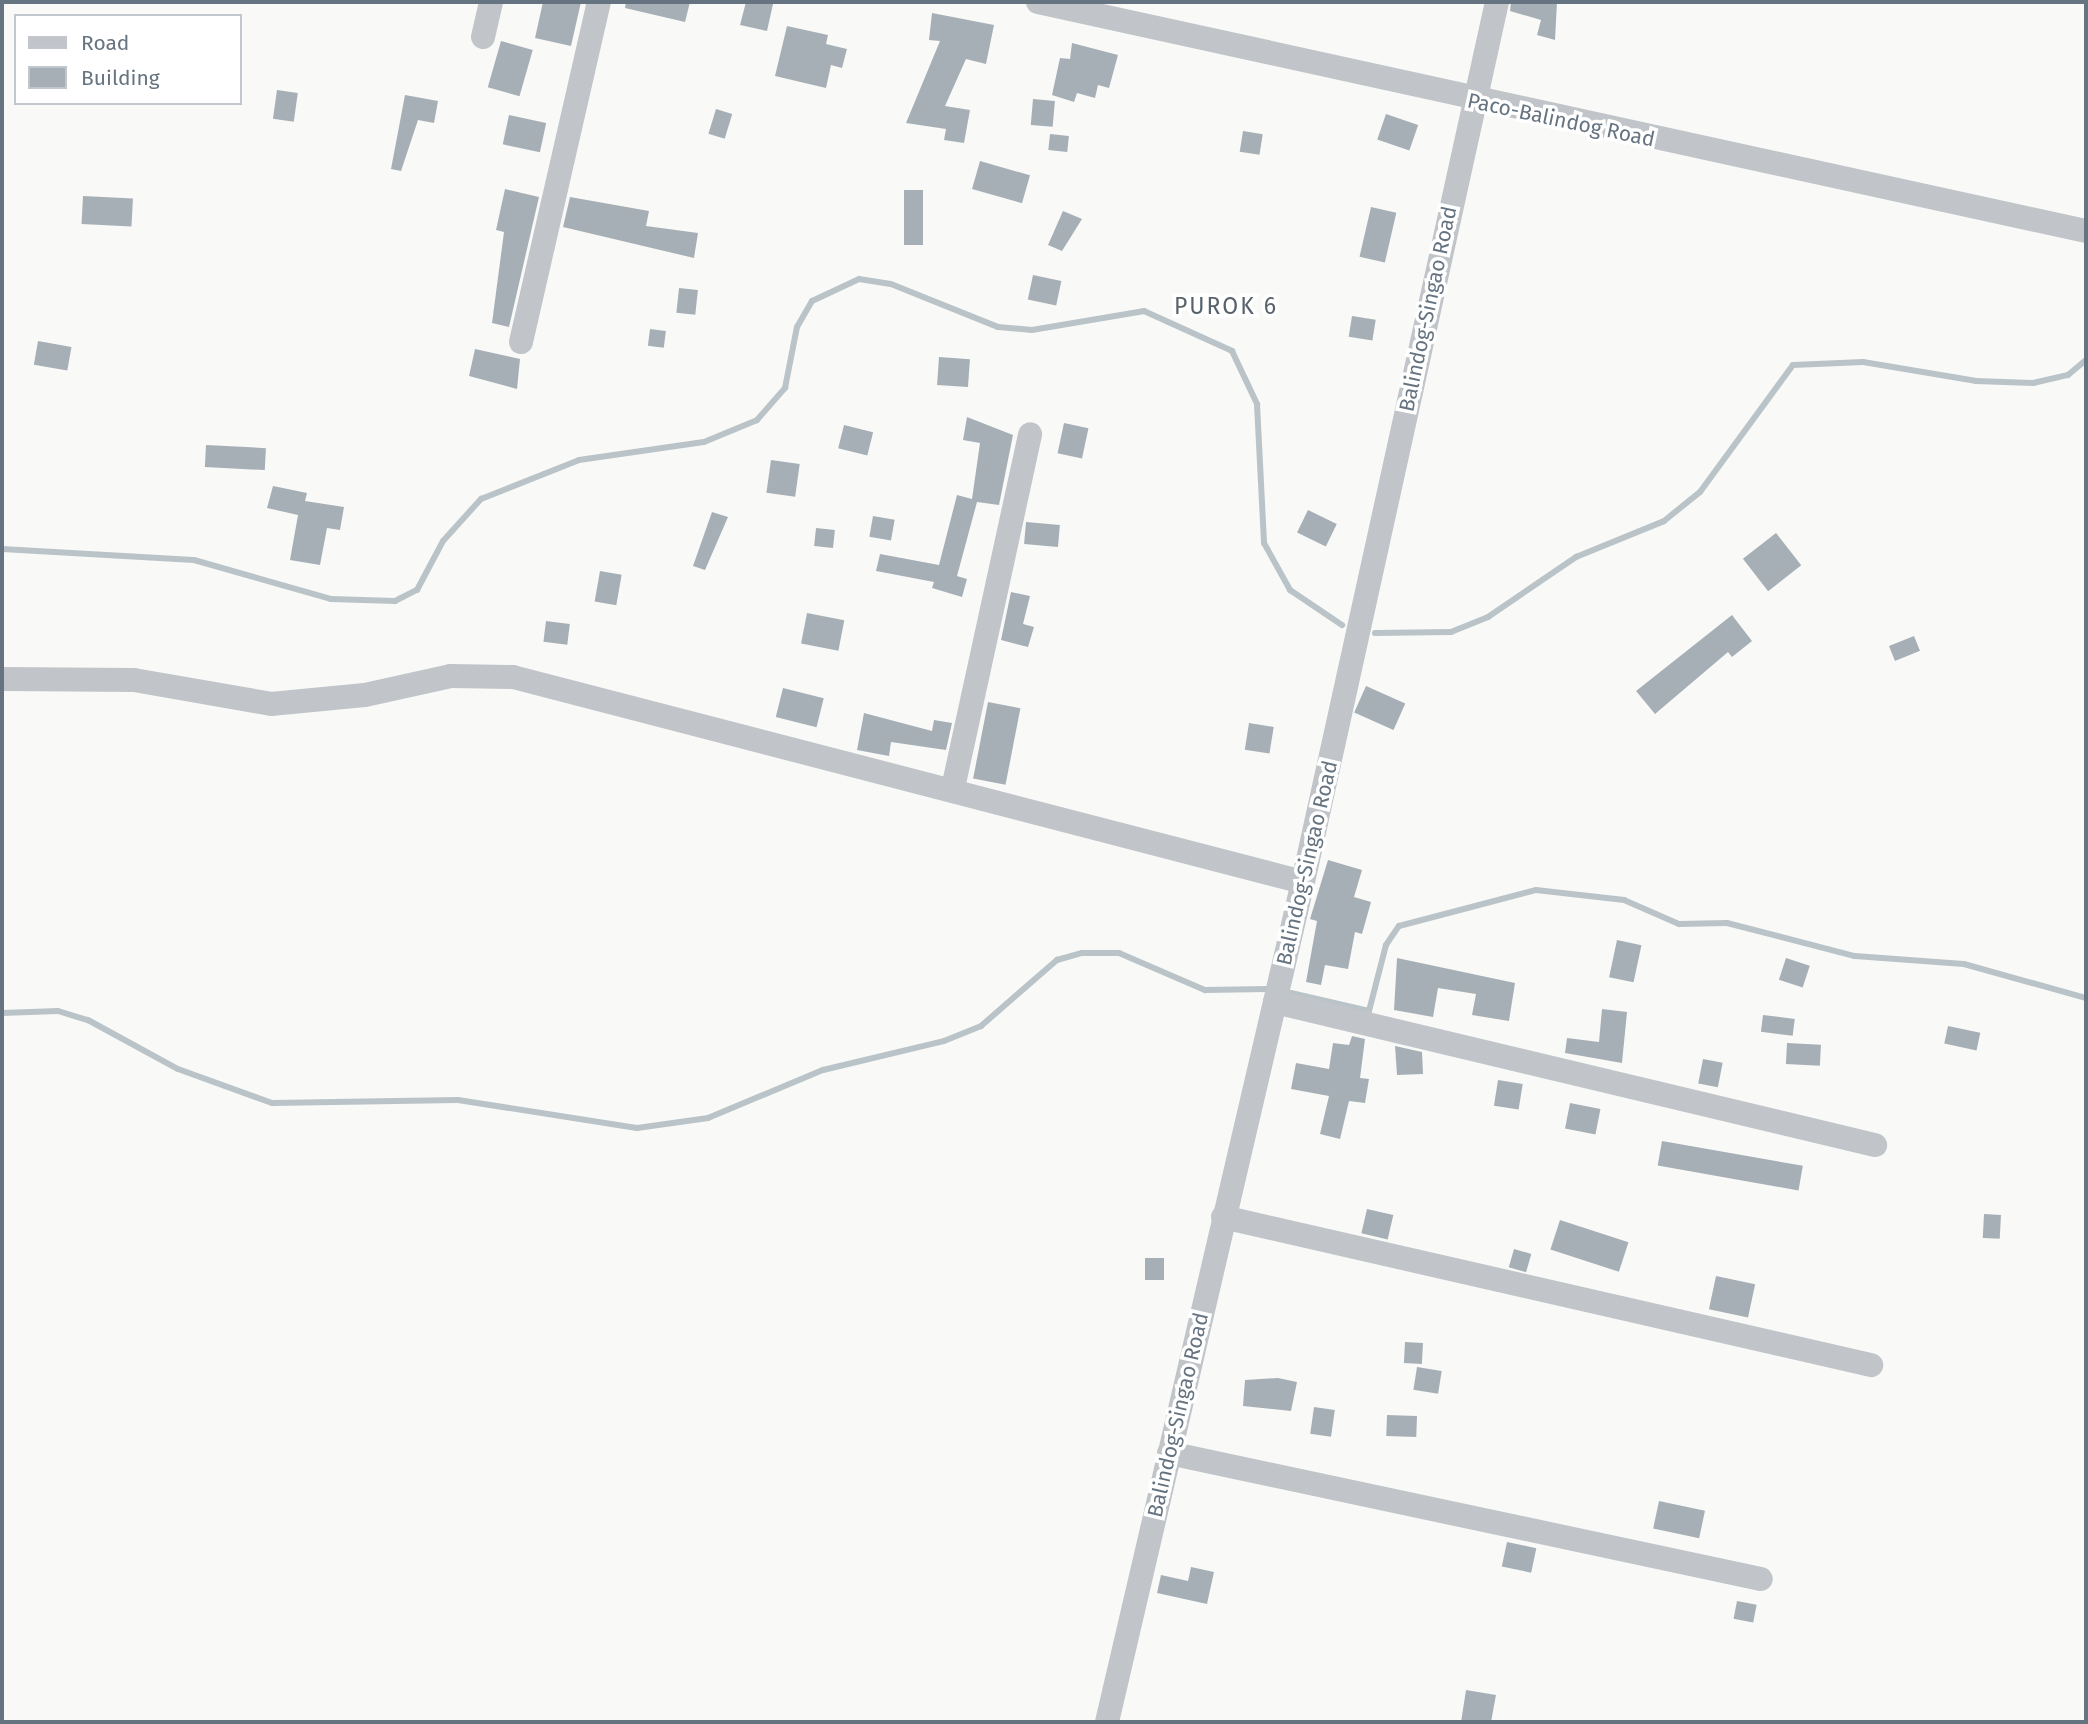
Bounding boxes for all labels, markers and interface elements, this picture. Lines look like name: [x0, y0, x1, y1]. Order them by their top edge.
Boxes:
legend: [14, 14, 242, 105]
text: Road: [81, 30, 129, 56]
text: Building: [81, 65, 160, 91]
street label: Paco-Balindog Road: [1465, 88, 1657, 152]
street label: Balindog-Singao Road: [1394, 204, 1462, 414]
district label: PUROK 6: [1175, 292, 1277, 320]
street label: Balindog-Singao Road: [1271, 758, 1343, 968]
street label: Balindog-Singao Road: [1142, 1310, 1214, 1520]

